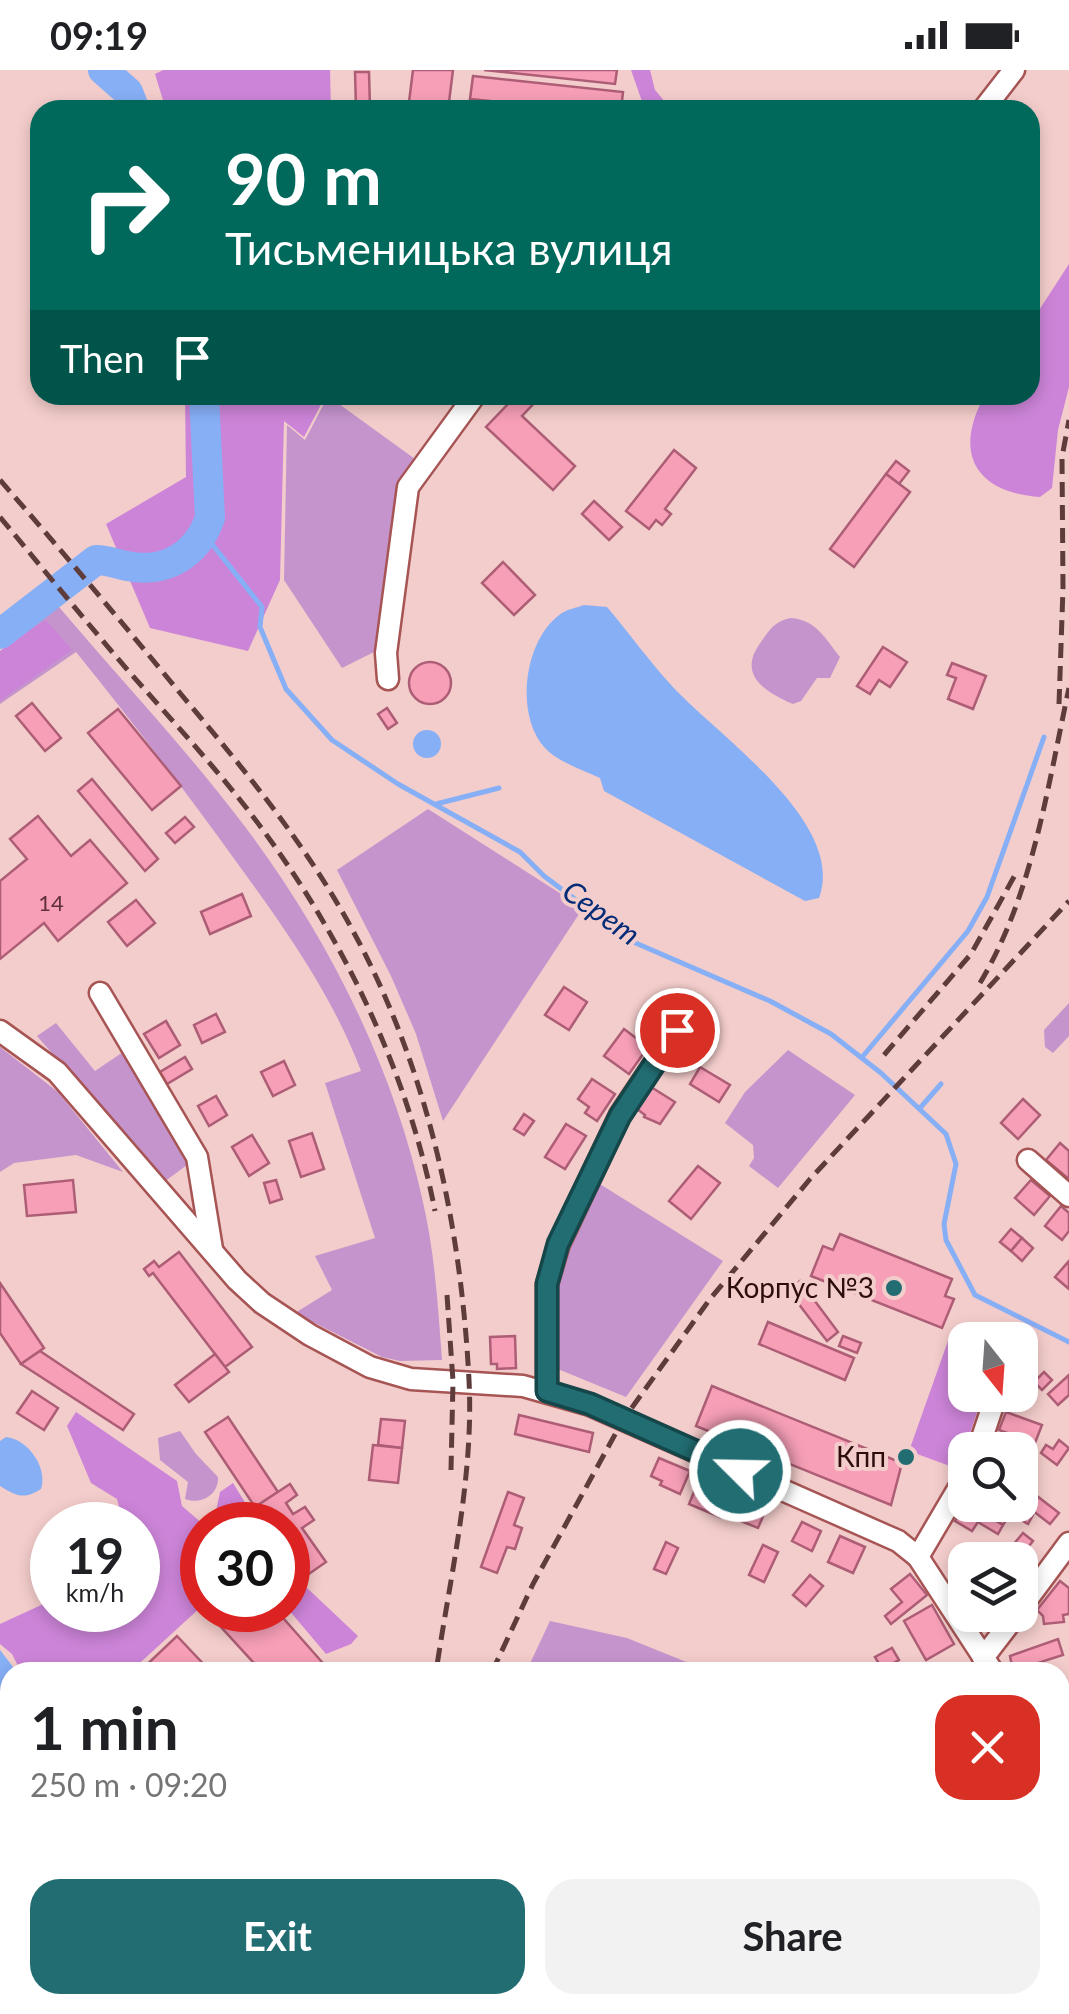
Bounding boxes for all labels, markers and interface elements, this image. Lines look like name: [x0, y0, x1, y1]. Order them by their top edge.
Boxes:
text: 09:19: [50, 12, 148, 58]
text: 90 m: [225, 136, 382, 220]
icon: right: [60, 140, 190, 270]
text: Тисьменицька вулиця: [225, 221, 673, 275]
icon: arrive: [165, 330, 220, 385]
text: Then: [60, 335, 145, 381]
water label: Серет: [557, 871, 648, 951]
house number: 14: [38, 889, 64, 916]
pin: [635, 988, 720, 1073]
icon: arrive: [650, 1003, 705, 1058]
place label: Корпус №3: [726, 1270, 874, 1304]
marker: Корпус №3: [883, 1277, 905, 1299]
north arrow: [948, 1322, 1038, 1412]
map controls: [948, 1322, 1038, 1632]
position arrow: [688, 1419, 792, 1523]
button: search: [948, 1432, 1038, 1522]
place label: Кпп: [836, 1439, 886, 1473]
marker: Кпп: [895, 1446, 917, 1468]
speed limit sign: 30: [180, 1502, 310, 1632]
text: 19: [66, 1525, 124, 1585]
button: layers: [948, 1542, 1038, 1632]
text: km/h: [66, 1577, 124, 1607]
text: 1 min: [30, 1691, 179, 1763]
button: close: [935, 1695, 1040, 1800]
text: 250 m · 09:20: [30, 1765, 227, 1804]
button: Exit: [30, 1879, 525, 1994]
button: Share: [545, 1879, 1040, 1994]

